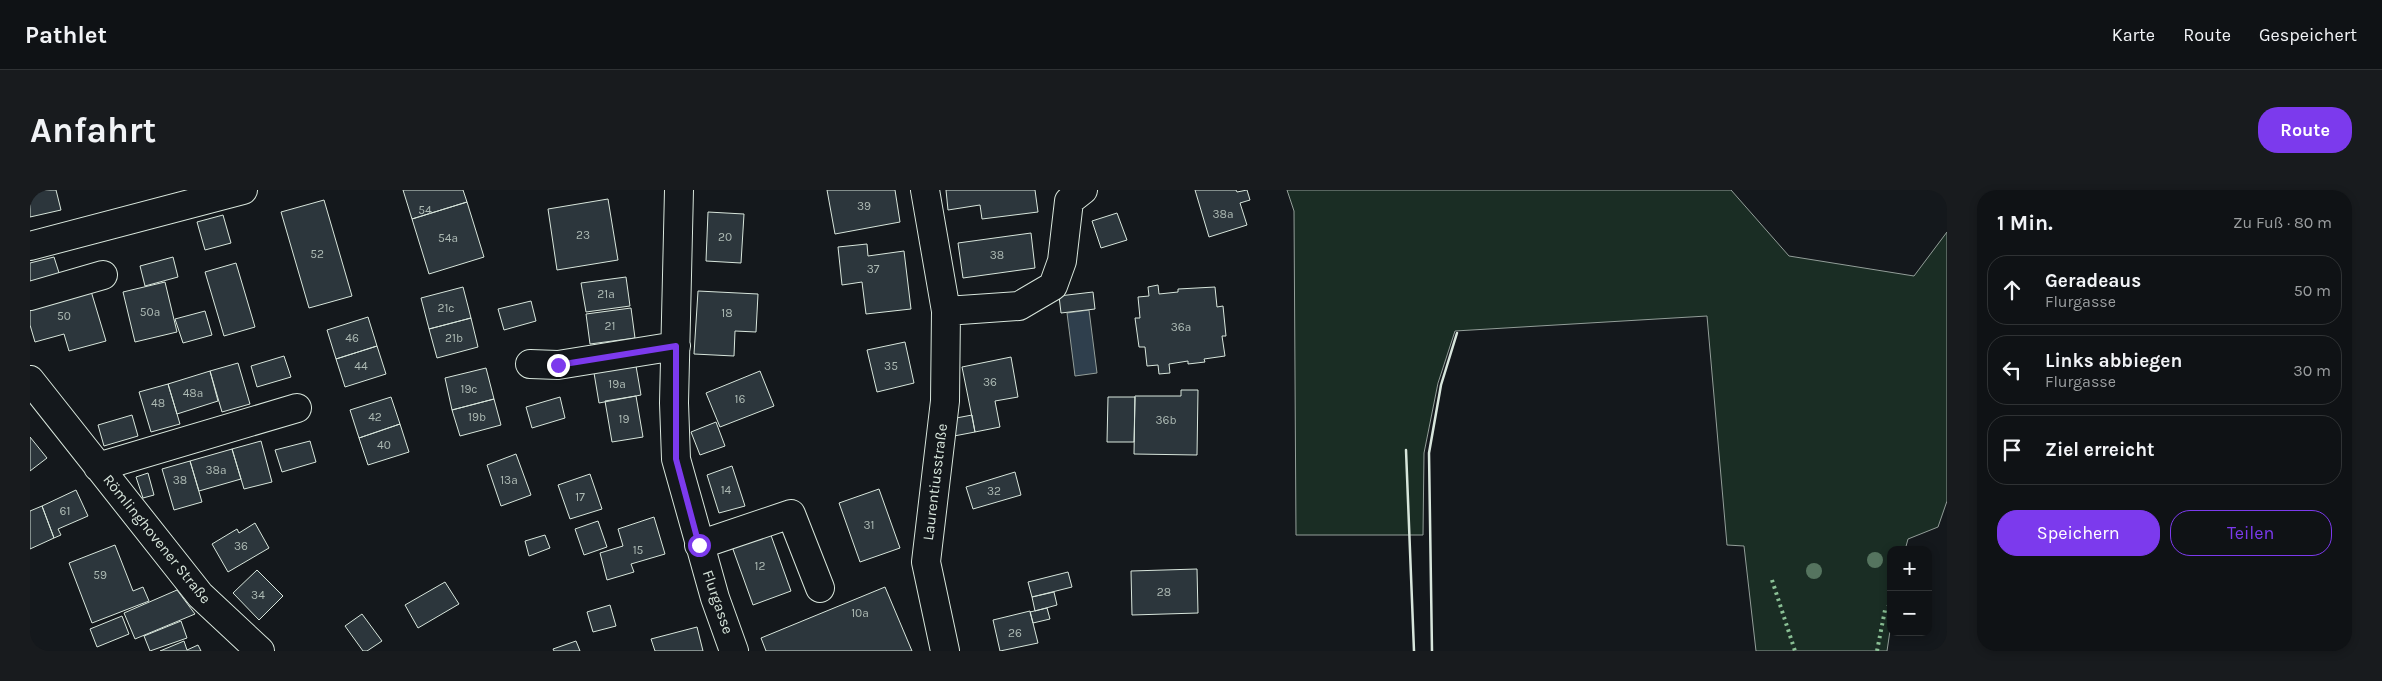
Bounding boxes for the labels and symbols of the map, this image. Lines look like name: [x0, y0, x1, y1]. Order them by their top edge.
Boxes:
house number: 39: [857, 199, 871, 213]
house number: 54: [418, 203, 432, 217]
house number: 38a: [1212, 207, 1234, 221]
house number: 23: [576, 228, 590, 242]
house number: 20: [718, 230, 732, 244]
house number: 54a: [438, 231, 458, 245]
house number: 52: [310, 247, 324, 261]
house number: 38: [990, 248, 1004, 262]
house number: 37: [867, 262, 880, 276]
house number: 21a: [597, 287, 615, 301]
house number: 21c: [437, 301, 455, 315]
house number: 50a: [140, 305, 160, 319]
house number: 18: [721, 306, 733, 320]
house number: 50: [57, 309, 71, 323]
house number: 21: [605, 319, 615, 333]
house number: 36a: [1171, 320, 1191, 334]
house number: 46: [345, 331, 359, 345]
house number: 21b: [445, 331, 463, 345]
route end: [547, 354, 570, 377]
house number: 44: [354, 359, 368, 373]
house number: 35: [884, 359, 898, 373]
house number: 36: [983, 375, 997, 389]
house number: 19a: [608, 377, 626, 391]
house number: 19c: [460, 382, 478, 396]
house number: 48a: [183, 386, 203, 400]
house number: 16: [735, 392, 746, 406]
house number: 48: [151, 396, 165, 410]
house number: 42: [368, 410, 382, 424]
house number: 19b: [468, 410, 486, 424]
house number: 19: [619, 412, 629, 426]
house number: 36b: [1155, 413, 1177, 427]
street label: Laurentiusstraße: [919, 422, 951, 542]
house number: 40: [377, 438, 391, 452]
house number: 38a: [205, 463, 227, 477]
street label: Römlinghovener Straße: [99, 471, 215, 607]
house number: 38: [173, 473, 187, 487]
house number: 13a: [500, 473, 518, 487]
house number: 14: [721, 483, 732, 497]
house number: 32: [987, 484, 1001, 498]
house number: 17: [575, 490, 585, 504]
house number: 61: [60, 504, 70, 518]
house number: 31: [863, 518, 875, 532]
route start: [688, 534, 711, 557]
house number: 36: [234, 539, 248, 553]
house number: 15: [633, 543, 644, 557]
house number: 12: [755, 559, 766, 573]
house number: 59: [93, 568, 107, 582]
street label: Flurgasse: [699, 568, 737, 636]
house number: 28: [1157, 585, 1171, 599]
house number: 34: [251, 588, 265, 602]
house number: 10a: [851, 606, 869, 620]
house number: 26: [1008, 626, 1022, 640]

